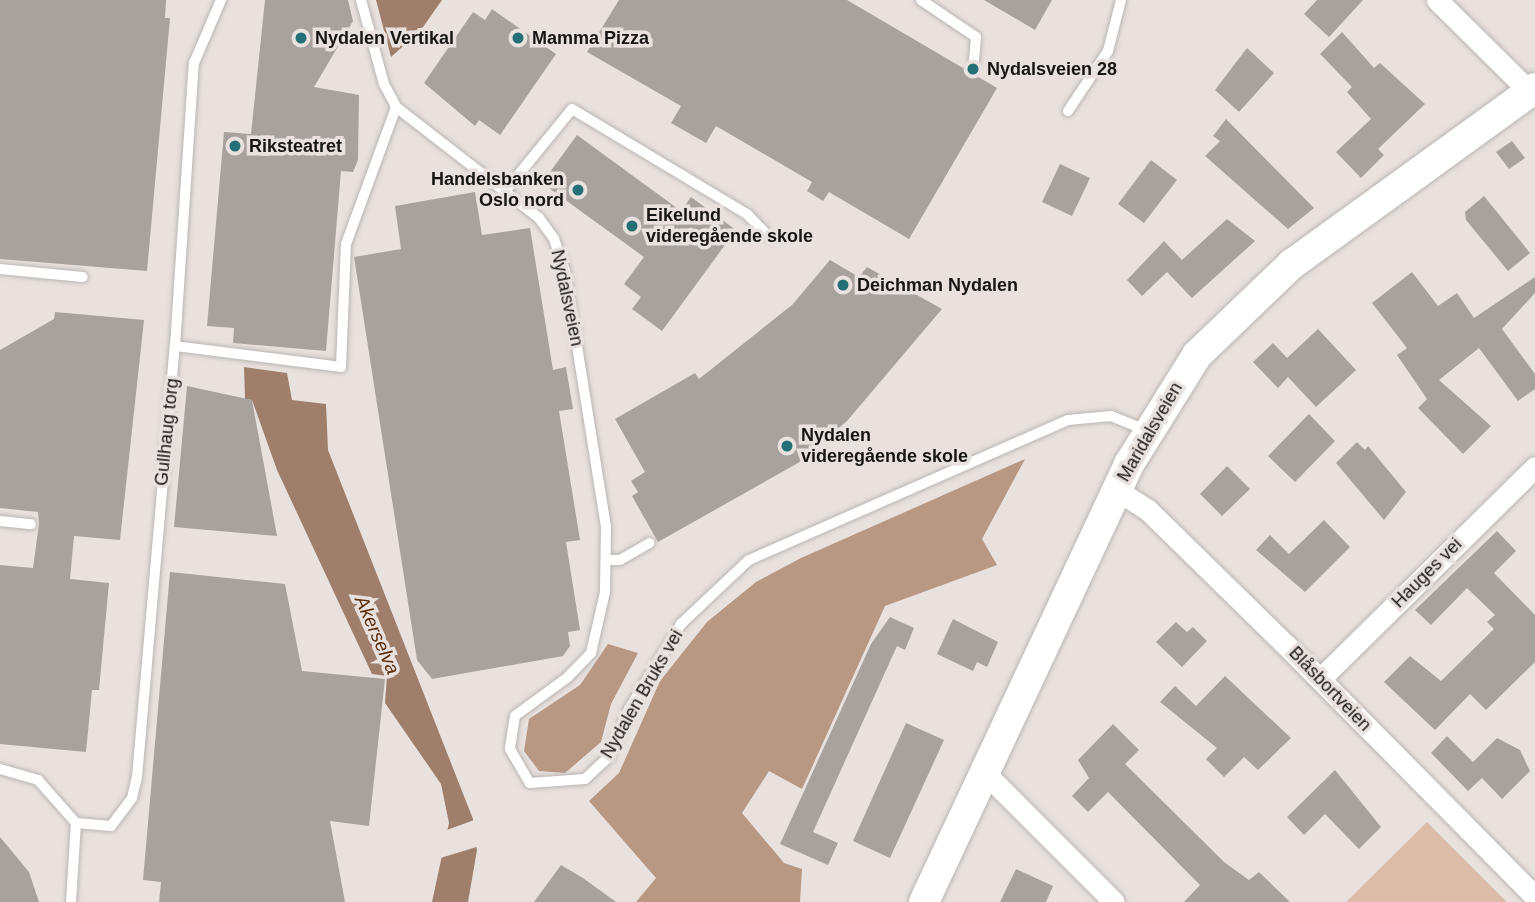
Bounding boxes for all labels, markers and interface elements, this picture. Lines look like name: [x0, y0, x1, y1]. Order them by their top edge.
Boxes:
place label: Nydalen Vertikal: [315, 27, 454, 49]
place label: Mamma Pizza: [532, 27, 649, 49]
marker: Nydalen Vertikal: [293, 30, 309, 46]
marker: Mamma Pizza: [510, 30, 526, 46]
place label: Nydalsveien 28: [987, 58, 1117, 80]
marker: Nydalsveien 28: [965, 61, 981, 77]
place label: Riksteatret: [249, 135, 342, 157]
marker: Riksteatret: [227, 138, 243, 154]
place label: Handelsbanken Oslo nord: [431, 169, 564, 212]
marker: Handelsbanken Oslo nord: [570, 182, 586, 198]
place label: Eikelund videregående skole: [646, 205, 813, 248]
marker: Eikelund videregående skole: [624, 218, 640, 234]
street label: Nydalsveien: [546, 248, 588, 348]
place label: Deichman Nydalen: [857, 274, 1018, 296]
marker: Deichman Nydalen: [835, 277, 851, 293]
street label: Gullhaug torg: [151, 377, 183, 487]
street label: Maridalsveien: [1113, 379, 1187, 485]
place label: Nydalen videregående skole: [801, 425, 968, 467]
marker: Nydalen videregående skole: [779, 438, 795, 454]
street label: Hauges vei: [1388, 534, 1466, 612]
water label: Akerselva: [350, 592, 404, 678]
street label: Nydalen Bruks vei: [596, 626, 688, 762]
street label: Blåsbortveien: [1284, 642, 1376, 736]

